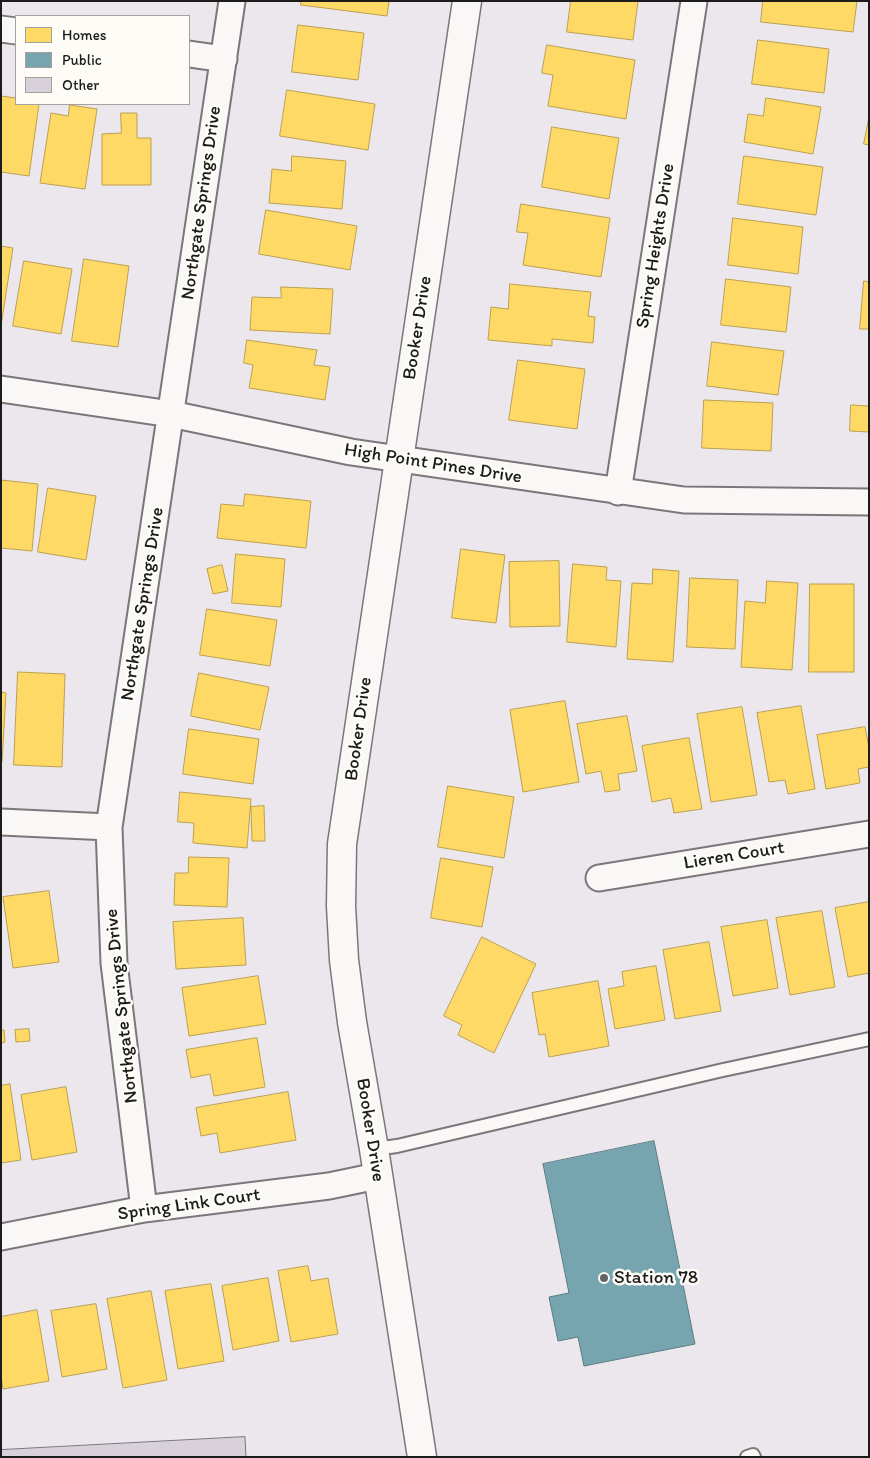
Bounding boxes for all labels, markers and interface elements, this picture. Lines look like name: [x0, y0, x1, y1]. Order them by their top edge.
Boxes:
legend: [15, 15, 190, 105]
text: Homes: [62, 26, 106, 44]
text: Public: [62, 51, 102, 69]
text: Other: [62, 76, 99, 94]
street label: Northgate Springs Drive: [177, 104, 227, 302]
street label: Spring Heights Drive: [632, 162, 680, 330]
street label: Booker Drive: [399, 274, 437, 382]
street label: High Point Pines Drive: [342, 439, 524, 489]
street label: Northgate Springs Drive: [116, 506, 170, 702]
street label: Booker Drive: [340, 675, 378, 783]
street label: Lieren Court: [682, 837, 786, 875]
street label: Northgate Springs Drive: [100, 907, 144, 1105]
street label: Booker Drive: [351, 1076, 389, 1184]
street label: Spring Link Court: [116, 1184, 262, 1226]
place label: Station 78: [614, 1267, 698, 1289]
marker: Station 78: [598, 1272, 610, 1284]

